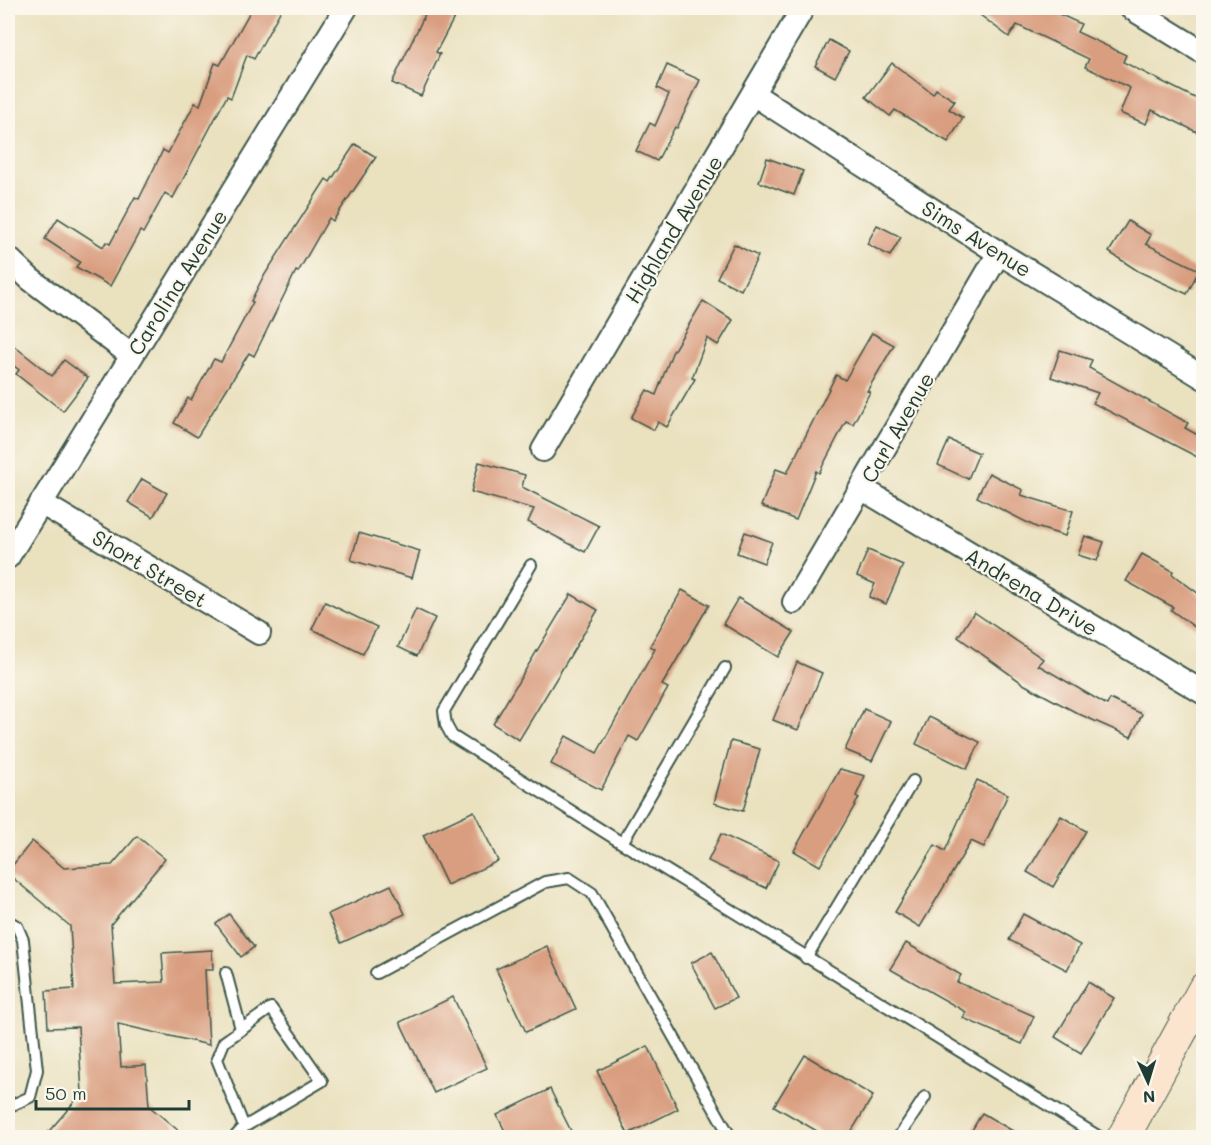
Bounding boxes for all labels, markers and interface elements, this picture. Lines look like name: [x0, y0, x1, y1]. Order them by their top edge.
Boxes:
street label: Highland Avenue: [618, 150, 728, 308]
street label: Sims Avenue: [917, 194, 1037, 282]
street label: Carolina Avenue: [121, 204, 233, 360]
street label: Carl Avenue: [854, 367, 940, 487]
street label: Short Street: [88, 523, 212, 613]
street label: Andrena Drive: [961, 541, 1103, 641]
north arrow: [1118, 1052, 1178, 1112]
scale bar: [36, 1073, 189, 1111]
text: 50 m: [45, 1081, 87, 1105]
text: N: [1142, 1087, 1156, 1108]

